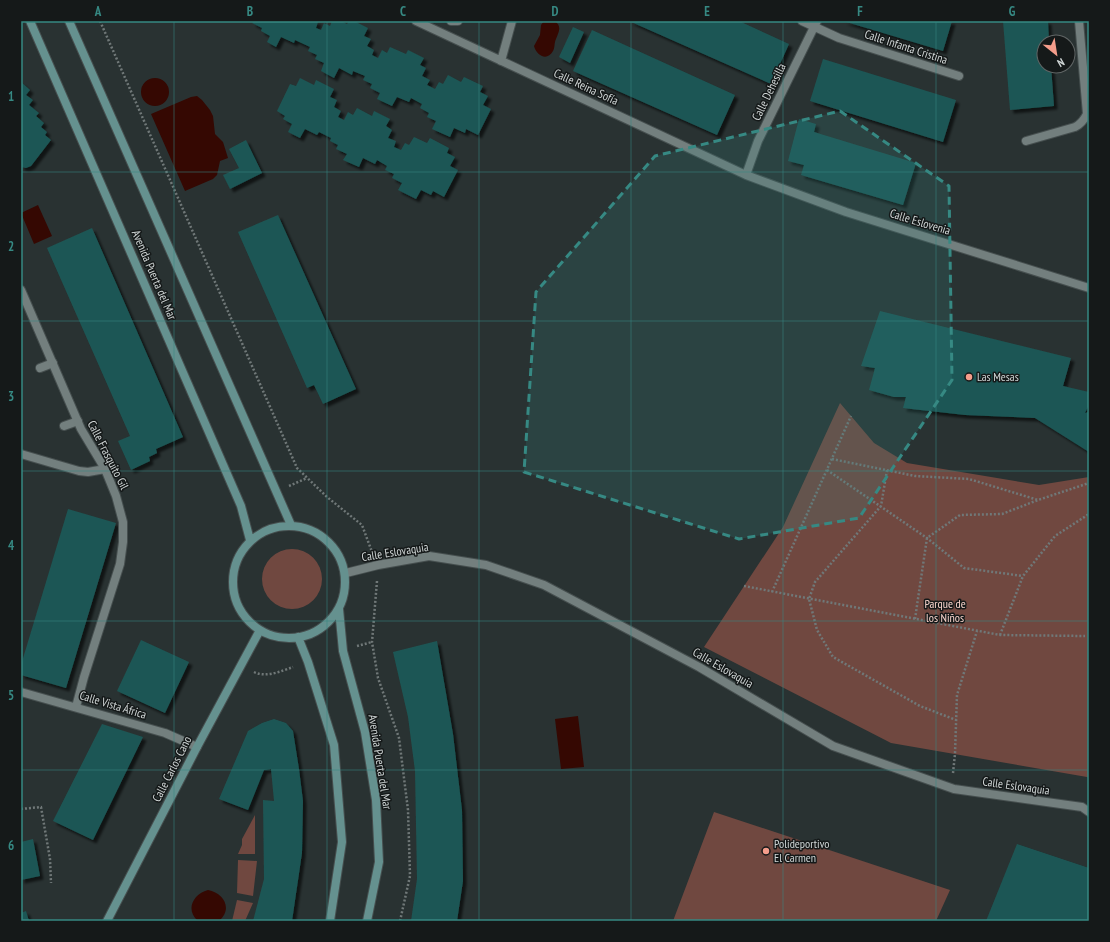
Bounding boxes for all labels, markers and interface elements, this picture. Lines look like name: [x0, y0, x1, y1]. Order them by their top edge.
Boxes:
text: A: [94, 3, 102, 20]
text: B: [247, 3, 253, 20]
text: C: [400, 3, 406, 20]
text: D: [552, 3, 559, 20]
text: E: [704, 3, 710, 20]
text: F: [857, 3, 863, 20]
text: G: [1009, 3, 1016, 20]
street label: Calle Infanta Cristina: [863, 26, 950, 67]
north arrow: [1036, 34, 1076, 74]
text: N: [1055, 55, 1067, 70]
street label: Calle Dehesilla: [748, 61, 789, 123]
street label: Calle Reina Sofía: [552, 65, 621, 108]
text: 1: [8, 88, 14, 105]
street label: Calle Eslovenia: [888, 205, 952, 238]
street label: Avenida Puerta del Mar: [129, 228, 180, 323]
text: 2: [8, 238, 14, 255]
place label: Las Mesas: [977, 369, 1019, 384]
marker: Las Mesas: [964, 372, 974, 382]
text: 3: [8, 388, 14, 405]
street label: Calle Frasquito Gil: [85, 418, 132, 492]
text: 4: [8, 537, 15, 554]
street label: Calle Eslovaquia: [360, 539, 430, 564]
park label: Parque de los Niños: [924, 596, 966, 625]
street label: Calle Eslovaquia: [690, 644, 756, 691]
text: 5: [8, 687, 14, 704]
street label: Calle Vista África: [78, 687, 149, 722]
street label: Avenida Puerta del Mar: [366, 713, 396, 811]
street label: Calle Carlos Cano: [149, 733, 195, 804]
street label: Calle Eslovaquia: [982, 773, 1051, 798]
place label: Polideportivo El Carmen: [774, 836, 830, 865]
text: 6: [8, 837, 14, 854]
marker: Polideportivo El Carmen: [761, 846, 771, 856]

